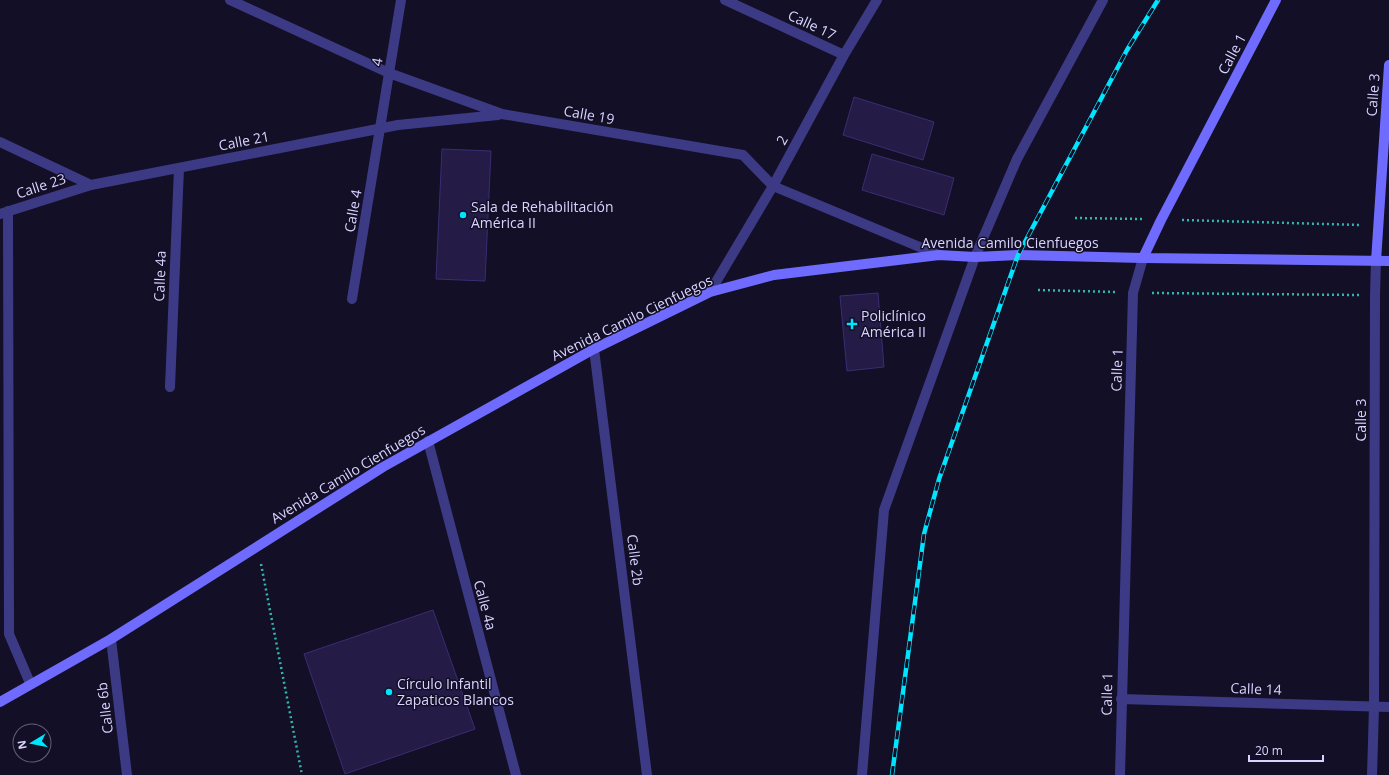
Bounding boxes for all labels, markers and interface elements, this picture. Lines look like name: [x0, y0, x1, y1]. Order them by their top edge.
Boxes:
street label: Calle 17: [785, 5, 839, 44]
street label: Calle 1: [1213, 30, 1250, 77]
street label: 4: [366, 56, 387, 68]
street label: Calle 3: [1362, 73, 1383, 117]
street label: Calle 19: [562, 101, 616, 128]
street label: Calle 21: [217, 126, 271, 155]
street label: 2: [771, 132, 792, 148]
street label: Calle 23: [14, 169, 68, 202]
street label: Calle 4: [339, 188, 366, 234]
place label: Sala de Rehabilitación América II: [471, 197, 614, 232]
marker: Sala de Rehabilitación América II: [458, 210, 468, 220]
street label: Avenida Camilo Cienfuegos: [921, 233, 1099, 252]
street label: Calle 4a: [149, 250, 170, 302]
street label: Avenida Camilo Cienfuegos: [548, 270, 716, 365]
place label: Policlínico América II: [861, 306, 926, 341]
marker: Policlínico América II: [846, 318, 858, 330]
street label: Calle 1: [1106, 348, 1127, 392]
street label: Calle 3: [1351, 398, 1370, 442]
street label: Avenida Camilo Cienfuegos: [267, 420, 429, 527]
street label: Calle 2b: [623, 533, 648, 587]
street label: Calle 4a: [470, 578, 501, 632]
street label: Calle 1: [1097, 672, 1116, 716]
place label: Círculo Infantil Zapaticos Blancos: [397, 674, 514, 709]
street label: Calle 14: [1230, 678, 1282, 699]
street label: Calle 6b: [92, 681, 117, 735]
marker: Círculo Infantil Zapaticos Blancos: [384, 687, 394, 697]
north arrow: [12, 723, 52, 763]
scale bar: [1249, 737, 1323, 763]
text: N: [13, 739, 30, 751]
text: 20 m: [1255, 742, 1283, 759]

